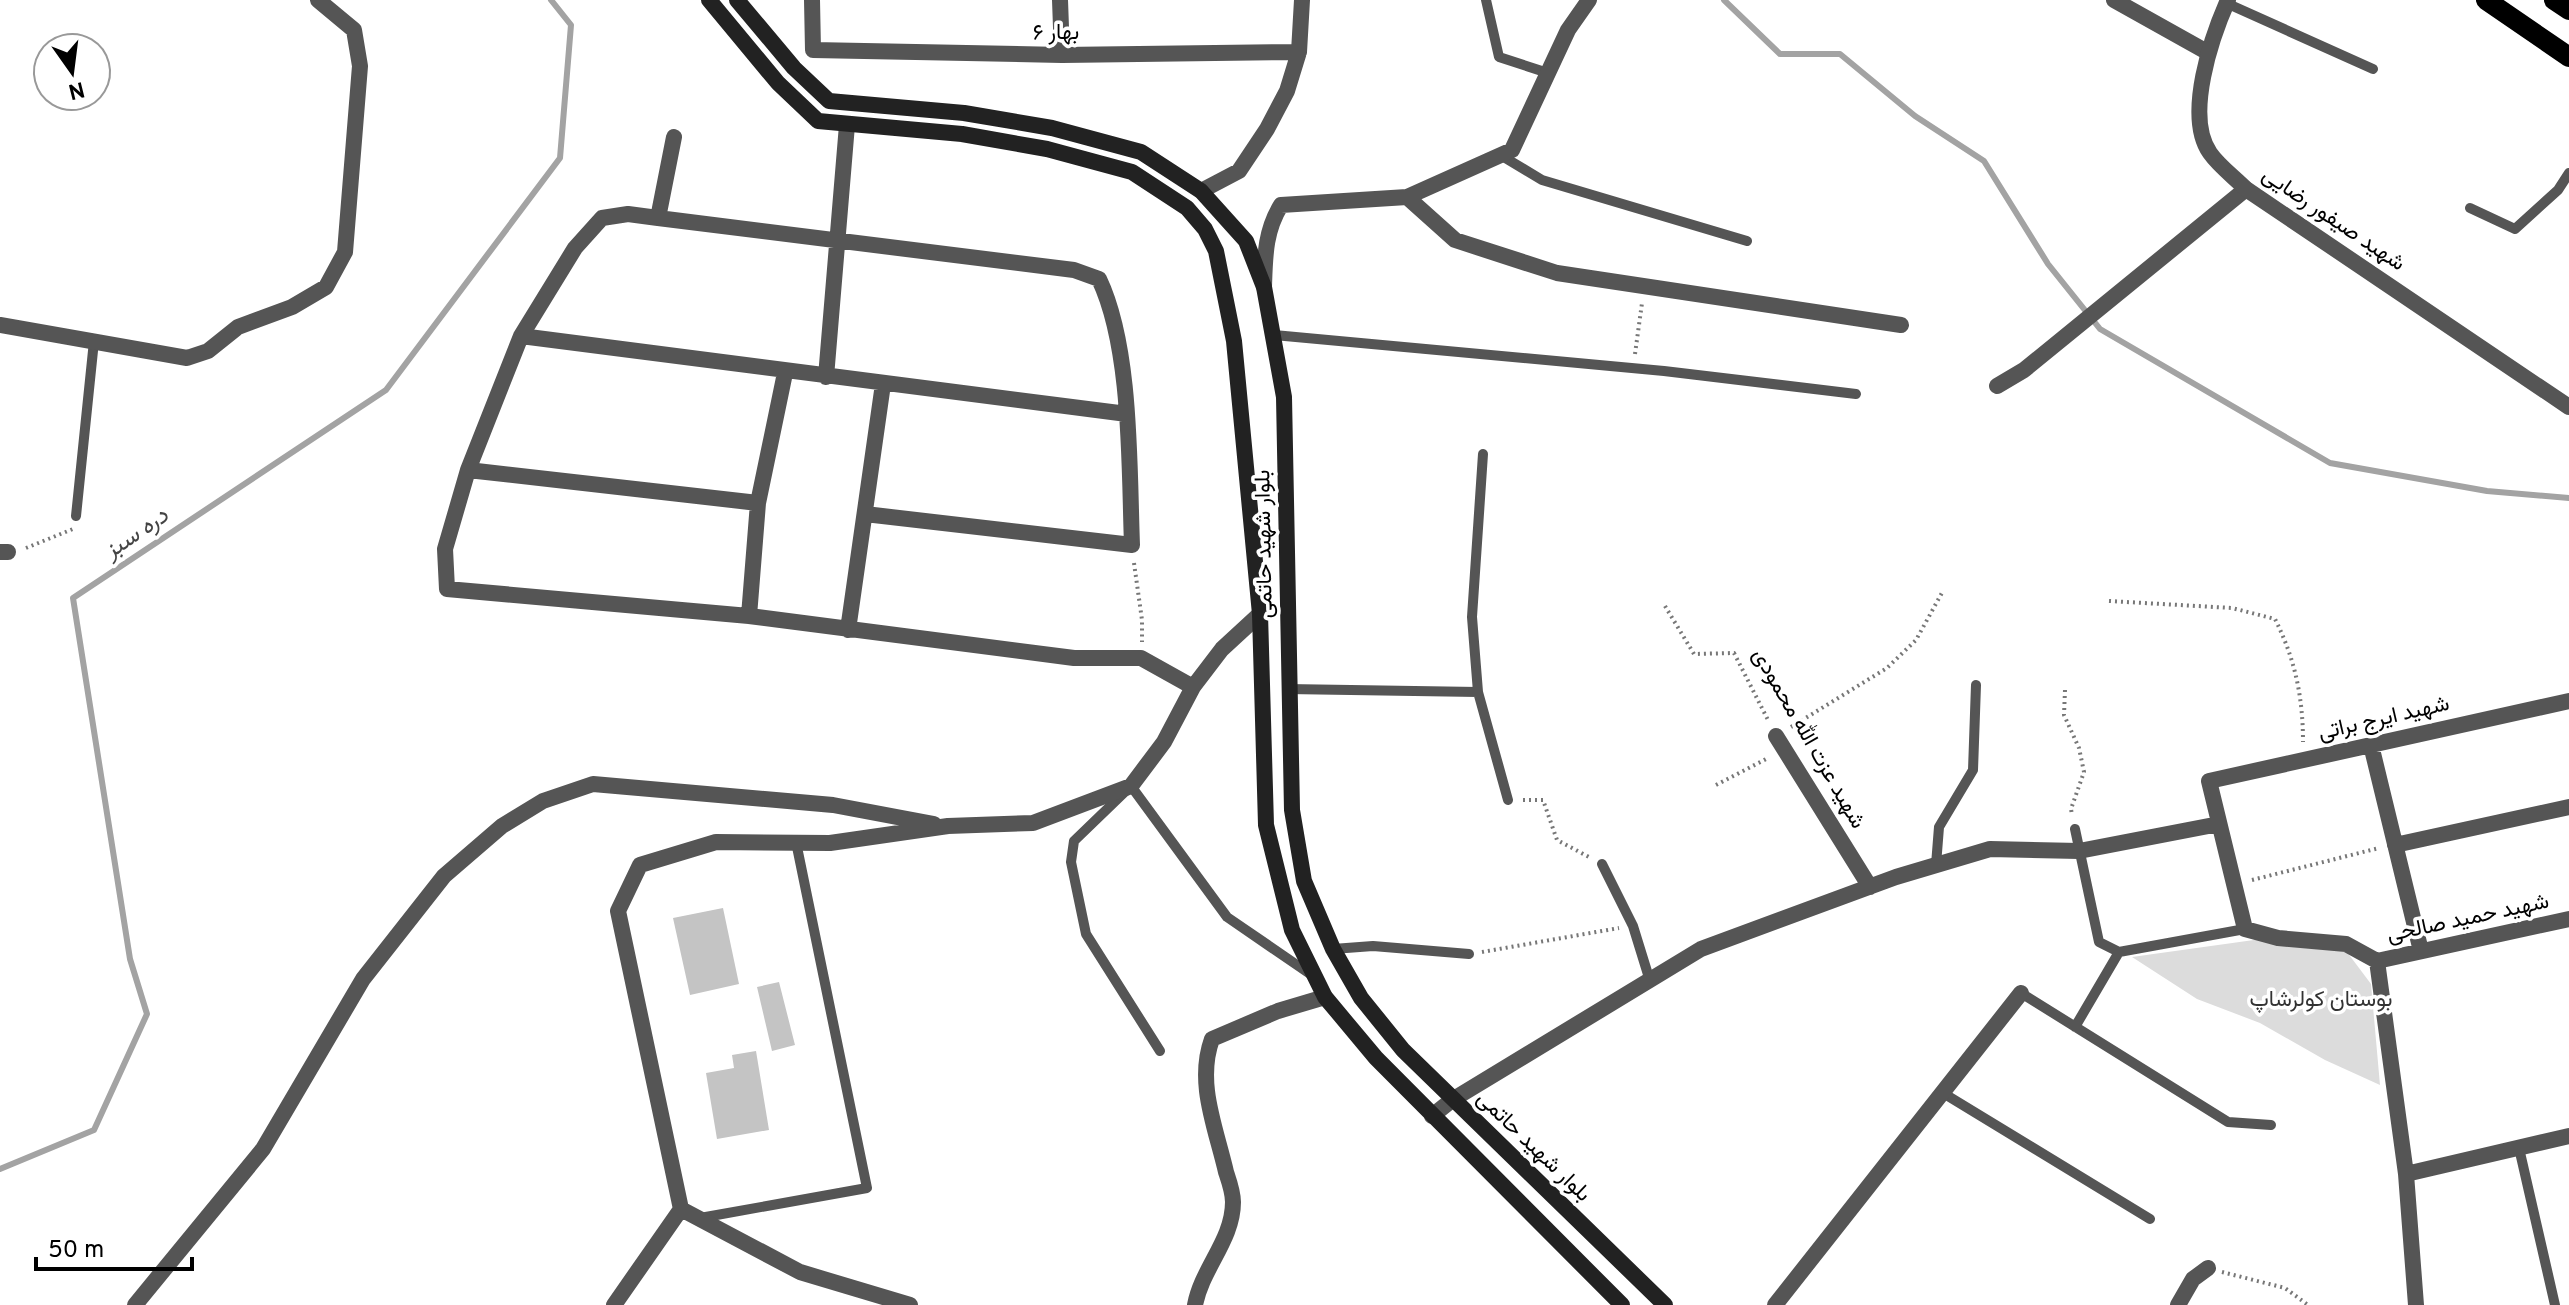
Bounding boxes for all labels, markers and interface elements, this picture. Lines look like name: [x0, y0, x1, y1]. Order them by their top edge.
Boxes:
street label: بهار ۶: [1033, 20, 1079, 47]
north arrow: [32, 32, 112, 112]
text: N: [65, 74, 87, 104]
street label: شهید صیفور رضایی: [2256, 162, 2410, 278]
street label: بلوار شهید حاتمی: [1250, 469, 1280, 619]
water label: دره سبز: [98, 501, 175, 567]
street label: شهید عزت الله محمودی: [1745, 643, 1872, 834]
street label: شهید ایرج براتی: [2316, 691, 2452, 747]
street label: شهید حمید صالحی: [2384, 889, 2552, 949]
park label: بوستان کولرشاپ: [2250, 987, 2392, 1014]
street label: بلوار شهید حاتمی: [1470, 1086, 1596, 1208]
scale bar: [36, 1221, 192, 1271]
text: 50 m: [48, 1236, 104, 1266]

